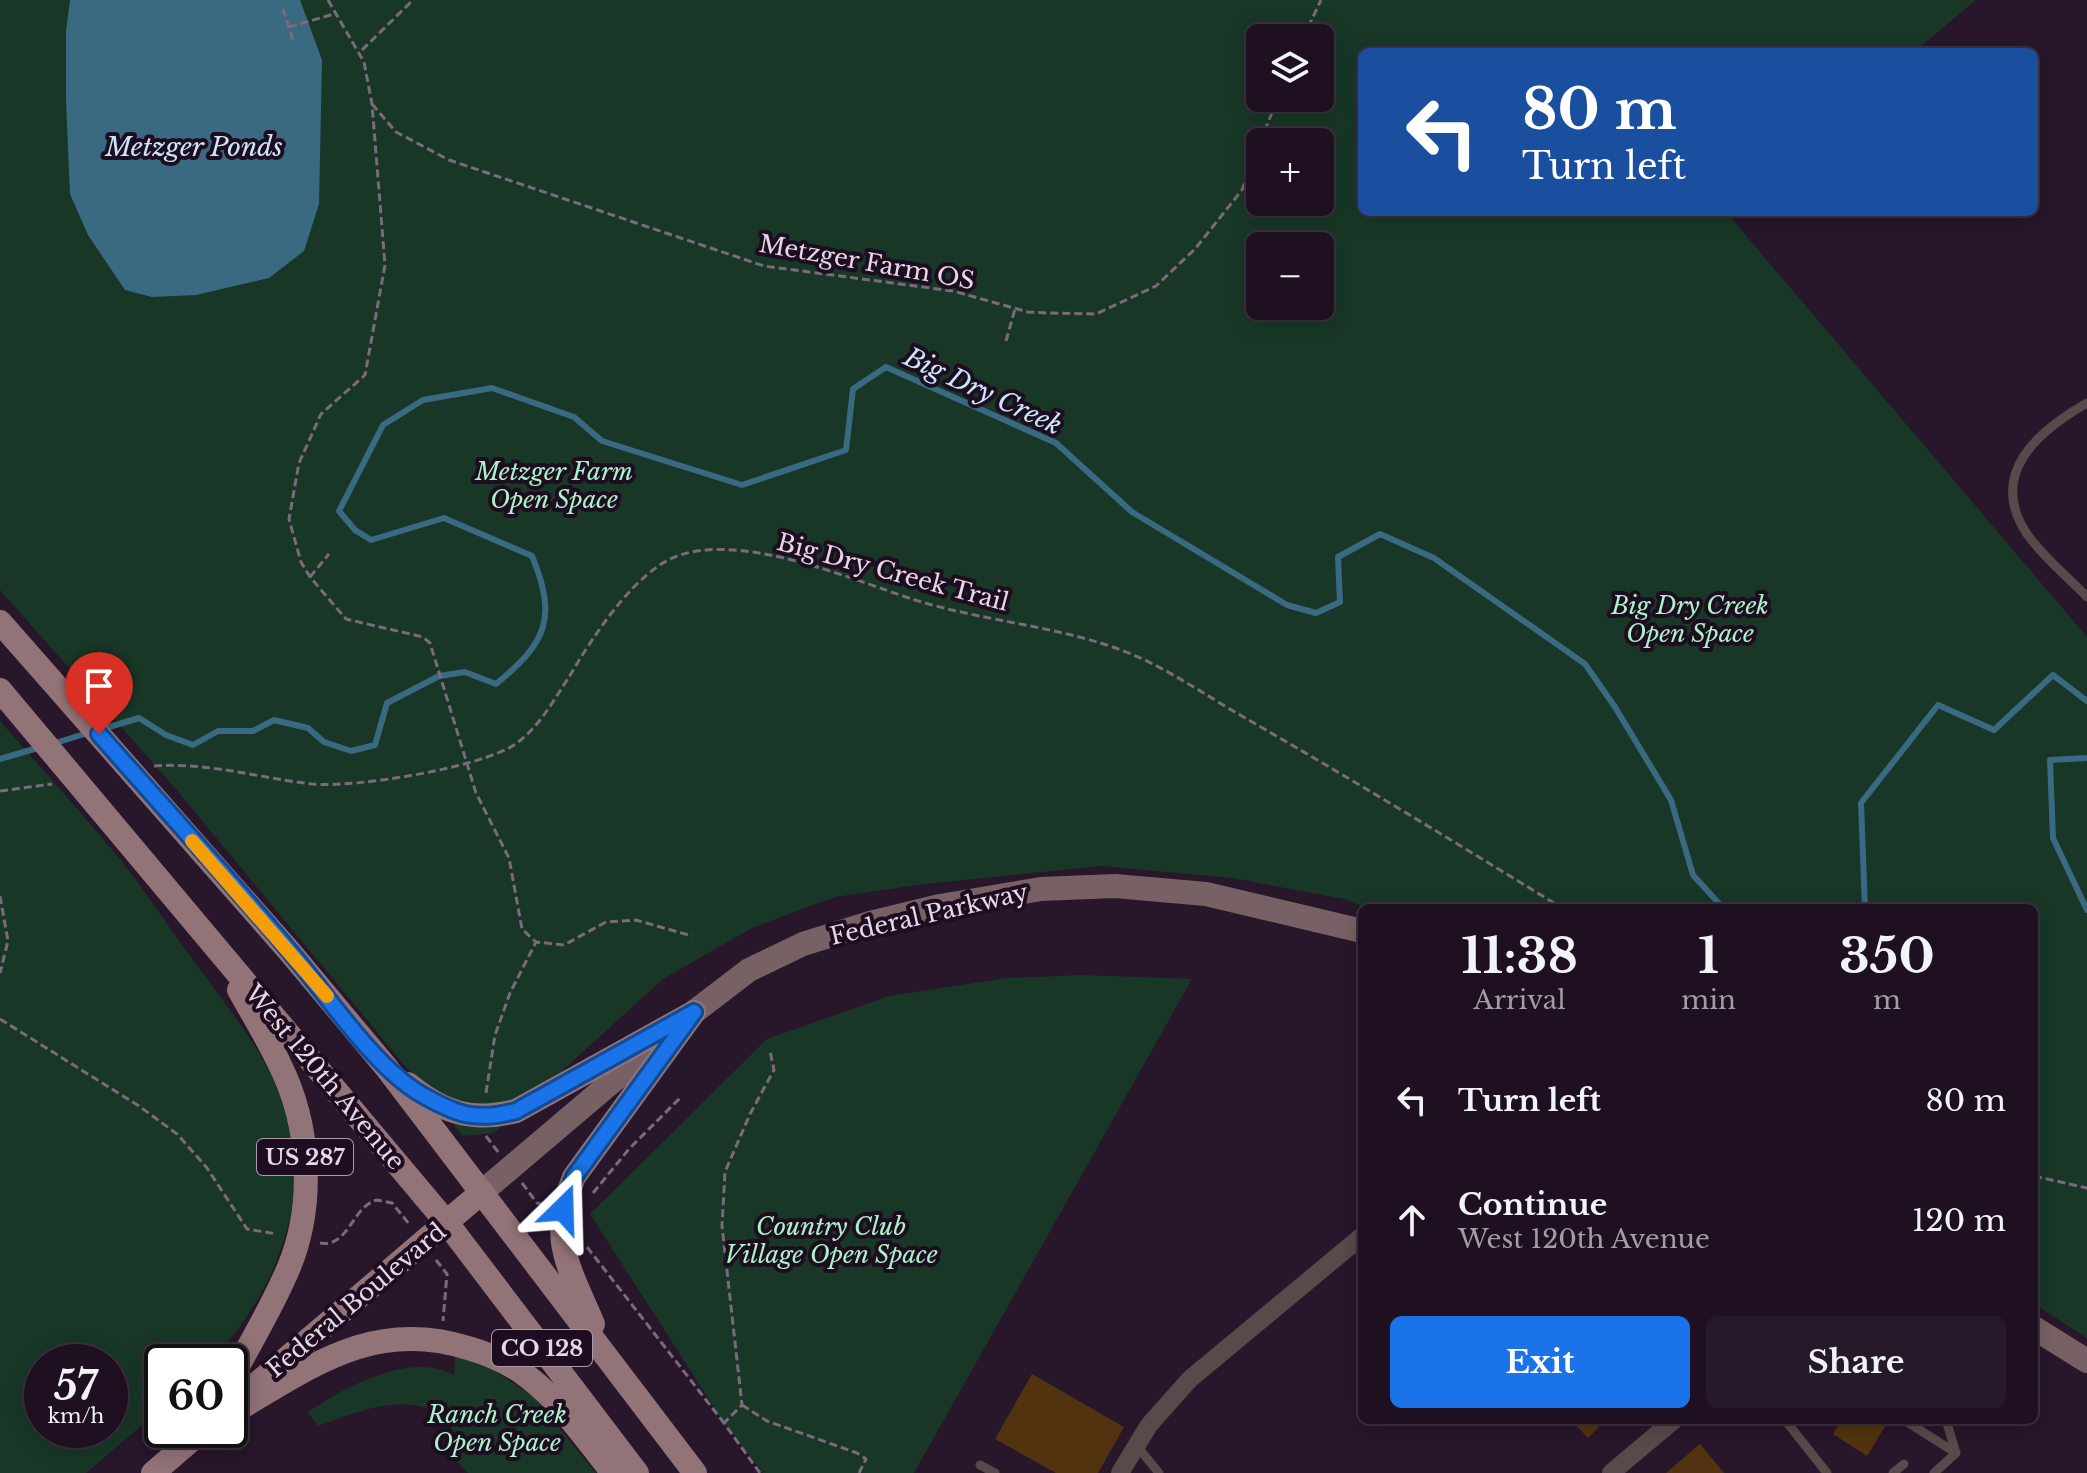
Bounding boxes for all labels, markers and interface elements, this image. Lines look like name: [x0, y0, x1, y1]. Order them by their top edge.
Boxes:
map controls: [1246, 24, 1334, 320]
button: layers: [1246, 24, 1334, 112]
text: 80 m: [1522, 75, 1677, 144]
icon: left: [1390, 80, 1494, 184]
button: +: [1246, 128, 1334, 216]
water label: Metzger Ponds: [104, 131, 283, 163]
text: Turn left: [1522, 144, 1686, 189]
street label: Metzger Farm OS: [757, 229, 977, 295]
button: −: [1246, 232, 1334, 320]
water label: Big Dry Creek: [898, 340, 1067, 442]
park label: Metzger Farm Open Space: [474, 457, 633, 514]
street label: Big Dry Creek Trail: [774, 527, 1012, 617]
park label: Big Dry Creek Open Space: [1610, 591, 1769, 648]
pin: [65, 652, 133, 734]
icon: arrive: [77, 664, 121, 708]
street label: Federal Parkway: [827, 877, 1031, 951]
text: 11:38: [1461, 926, 1578, 986]
text: 1: [1698, 926, 1719, 986]
text: 350: [1839, 926, 1935, 986]
street label: West 120th Avenue: [239, 978, 411, 1175]
text: Arrival: [1474, 984, 1566, 1016]
text: min: [1681, 984, 1736, 1016]
text: m: [1873, 984, 1901, 1016]
icon: left: [1390, 1078, 1434, 1122]
text: Turn left: [1458, 1082, 1601, 1119]
text: 80 m: [1926, 1082, 2006, 1119]
road number: US 287: [257, 1139, 353, 1175]
position arrow: [521, 1167, 605, 1251]
text: Continue: [1458, 1186, 1607, 1223]
icon: ahead: [1390, 1198, 1434, 1242]
text: 120 m: [1912, 1202, 2006, 1239]
park label: Country Club Village Open Space: [724, 1212, 938, 1269]
street label: Federal Boulevard: [261, 1217, 451, 1383]
text: West 120th Avenue: [1458, 1223, 1710, 1255]
button: Exit: [1390, 1316, 1690, 1408]
button: Share: [1706, 1316, 2006, 1408]
road number: CO 128: [492, 1330, 592, 1366]
speed limit sign: 60: [144, 1344, 248, 1448]
text: 57: [54, 1361, 98, 1411]
park label: Ranch Creek Open Space: [426, 1400, 567, 1457]
text: km/h: [48, 1404, 104, 1428]

